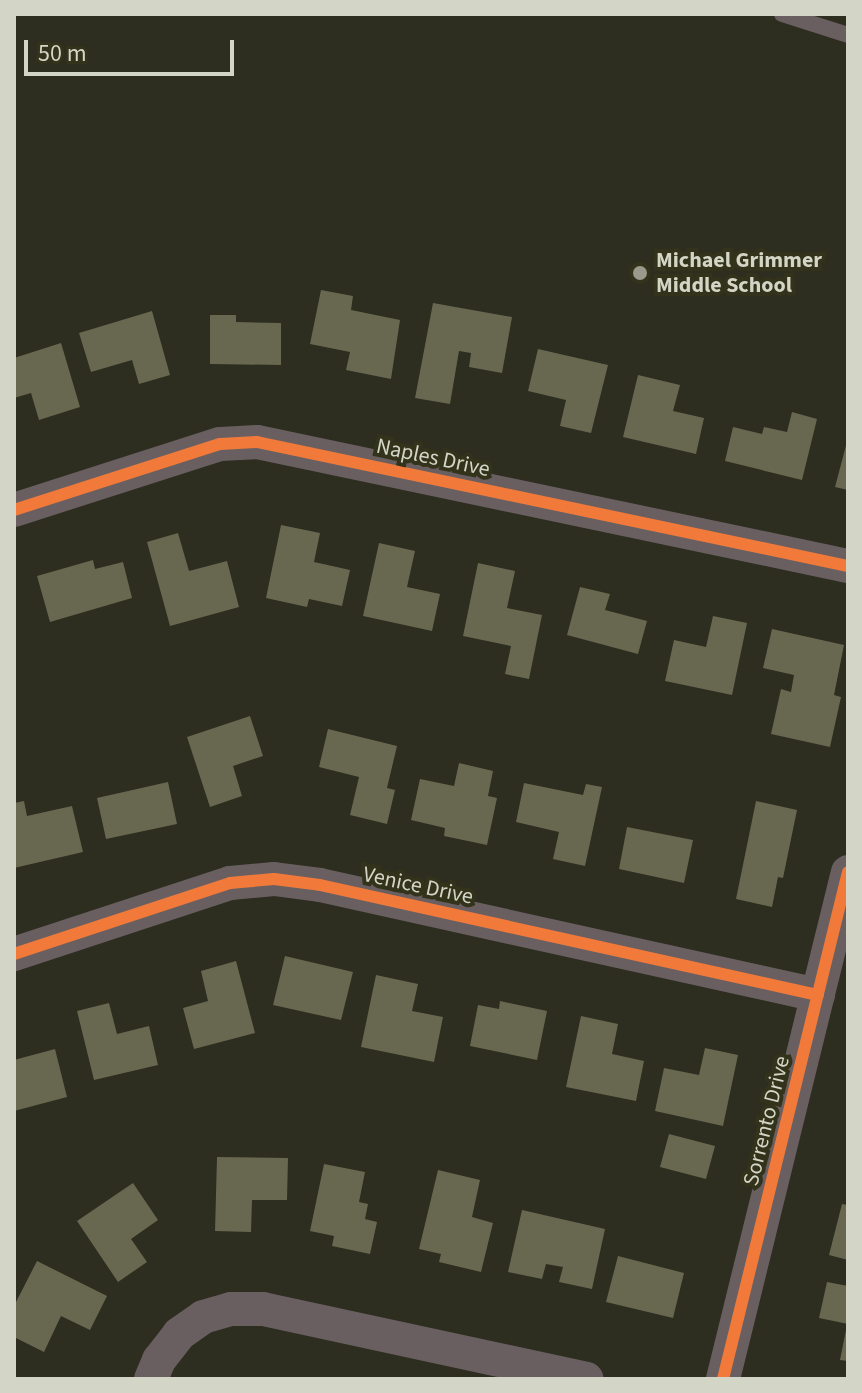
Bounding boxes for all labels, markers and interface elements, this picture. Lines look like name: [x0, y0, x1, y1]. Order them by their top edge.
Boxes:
scale bar: [28, 24, 238, 74]
text: 50 m: [38, 36, 87, 71]
place label: Michael Grimmer Middle School: [656, 247, 822, 298]
marker: Michael Grimmer Middle School: [631, 264, 649, 282]
street label: Naples Drive: [374, 433, 492, 483]
street label: Venice Drive: [361, 861, 475, 911]
street label: Sorrento Drive: [738, 1053, 796, 1189]

